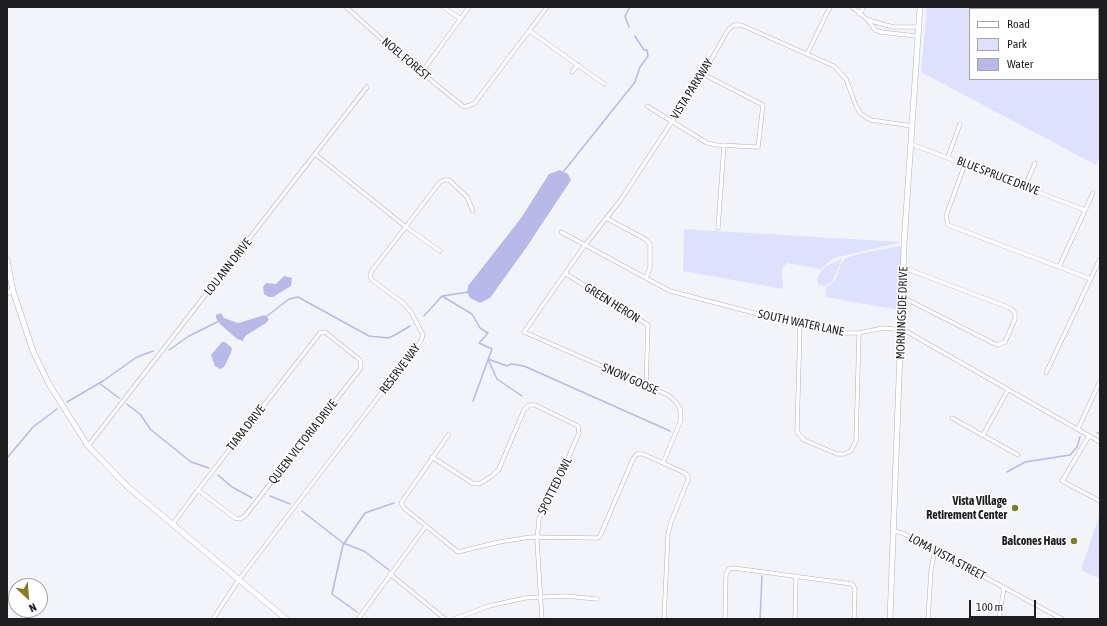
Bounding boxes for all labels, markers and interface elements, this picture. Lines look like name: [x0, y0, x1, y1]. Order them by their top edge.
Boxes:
legend: [969, 8, 1099, 80]
text: Road: [1007, 17, 1030, 31]
street label: NOEL FOREST: [379, 35, 433, 83]
text: Park: [1007, 37, 1027, 51]
street label: VISTA PARKWAY: [668, 56, 716, 122]
text: Water: [1007, 57, 1033, 71]
street label: BLUE SPRUCE DRIVE: [955, 154, 1041, 198]
street label: LOU ANN DRIVE: [201, 236, 255, 298]
street label: MORNINGSIDE DRIVE: [893, 266, 911, 360]
street label: GREEN HERON: [581, 280, 643, 326]
street label: SOUTH WATER LANE: [757, 307, 845, 339]
street label: RESERVE WAY: [377, 341, 423, 397]
street label: SNOW GOOSE: [600, 360, 660, 398]
street label: QUEEN VICTORIA DRIVE: [266, 397, 340, 487]
street label: TIARA DRIVE: [224, 402, 268, 454]
street label: SPOTTED OWL: [535, 455, 575, 517]
place label: Vista Village Retirement Center: [926, 494, 1007, 522]
marker: Vista Village Retirement Center: [1010, 503, 1020, 513]
street label: LOMA VISTA STREET: [906, 531, 988, 583]
place label: Balcones Haus: [1002, 534, 1066, 548]
marker: Balcones Haus: [1069, 536, 1079, 546]
north arrow: [8, 578, 48, 618]
scale bar: [971, 592, 1038, 618]
text: 100 m: [976, 600, 1003, 614]
text: N: [27, 601, 38, 615]

